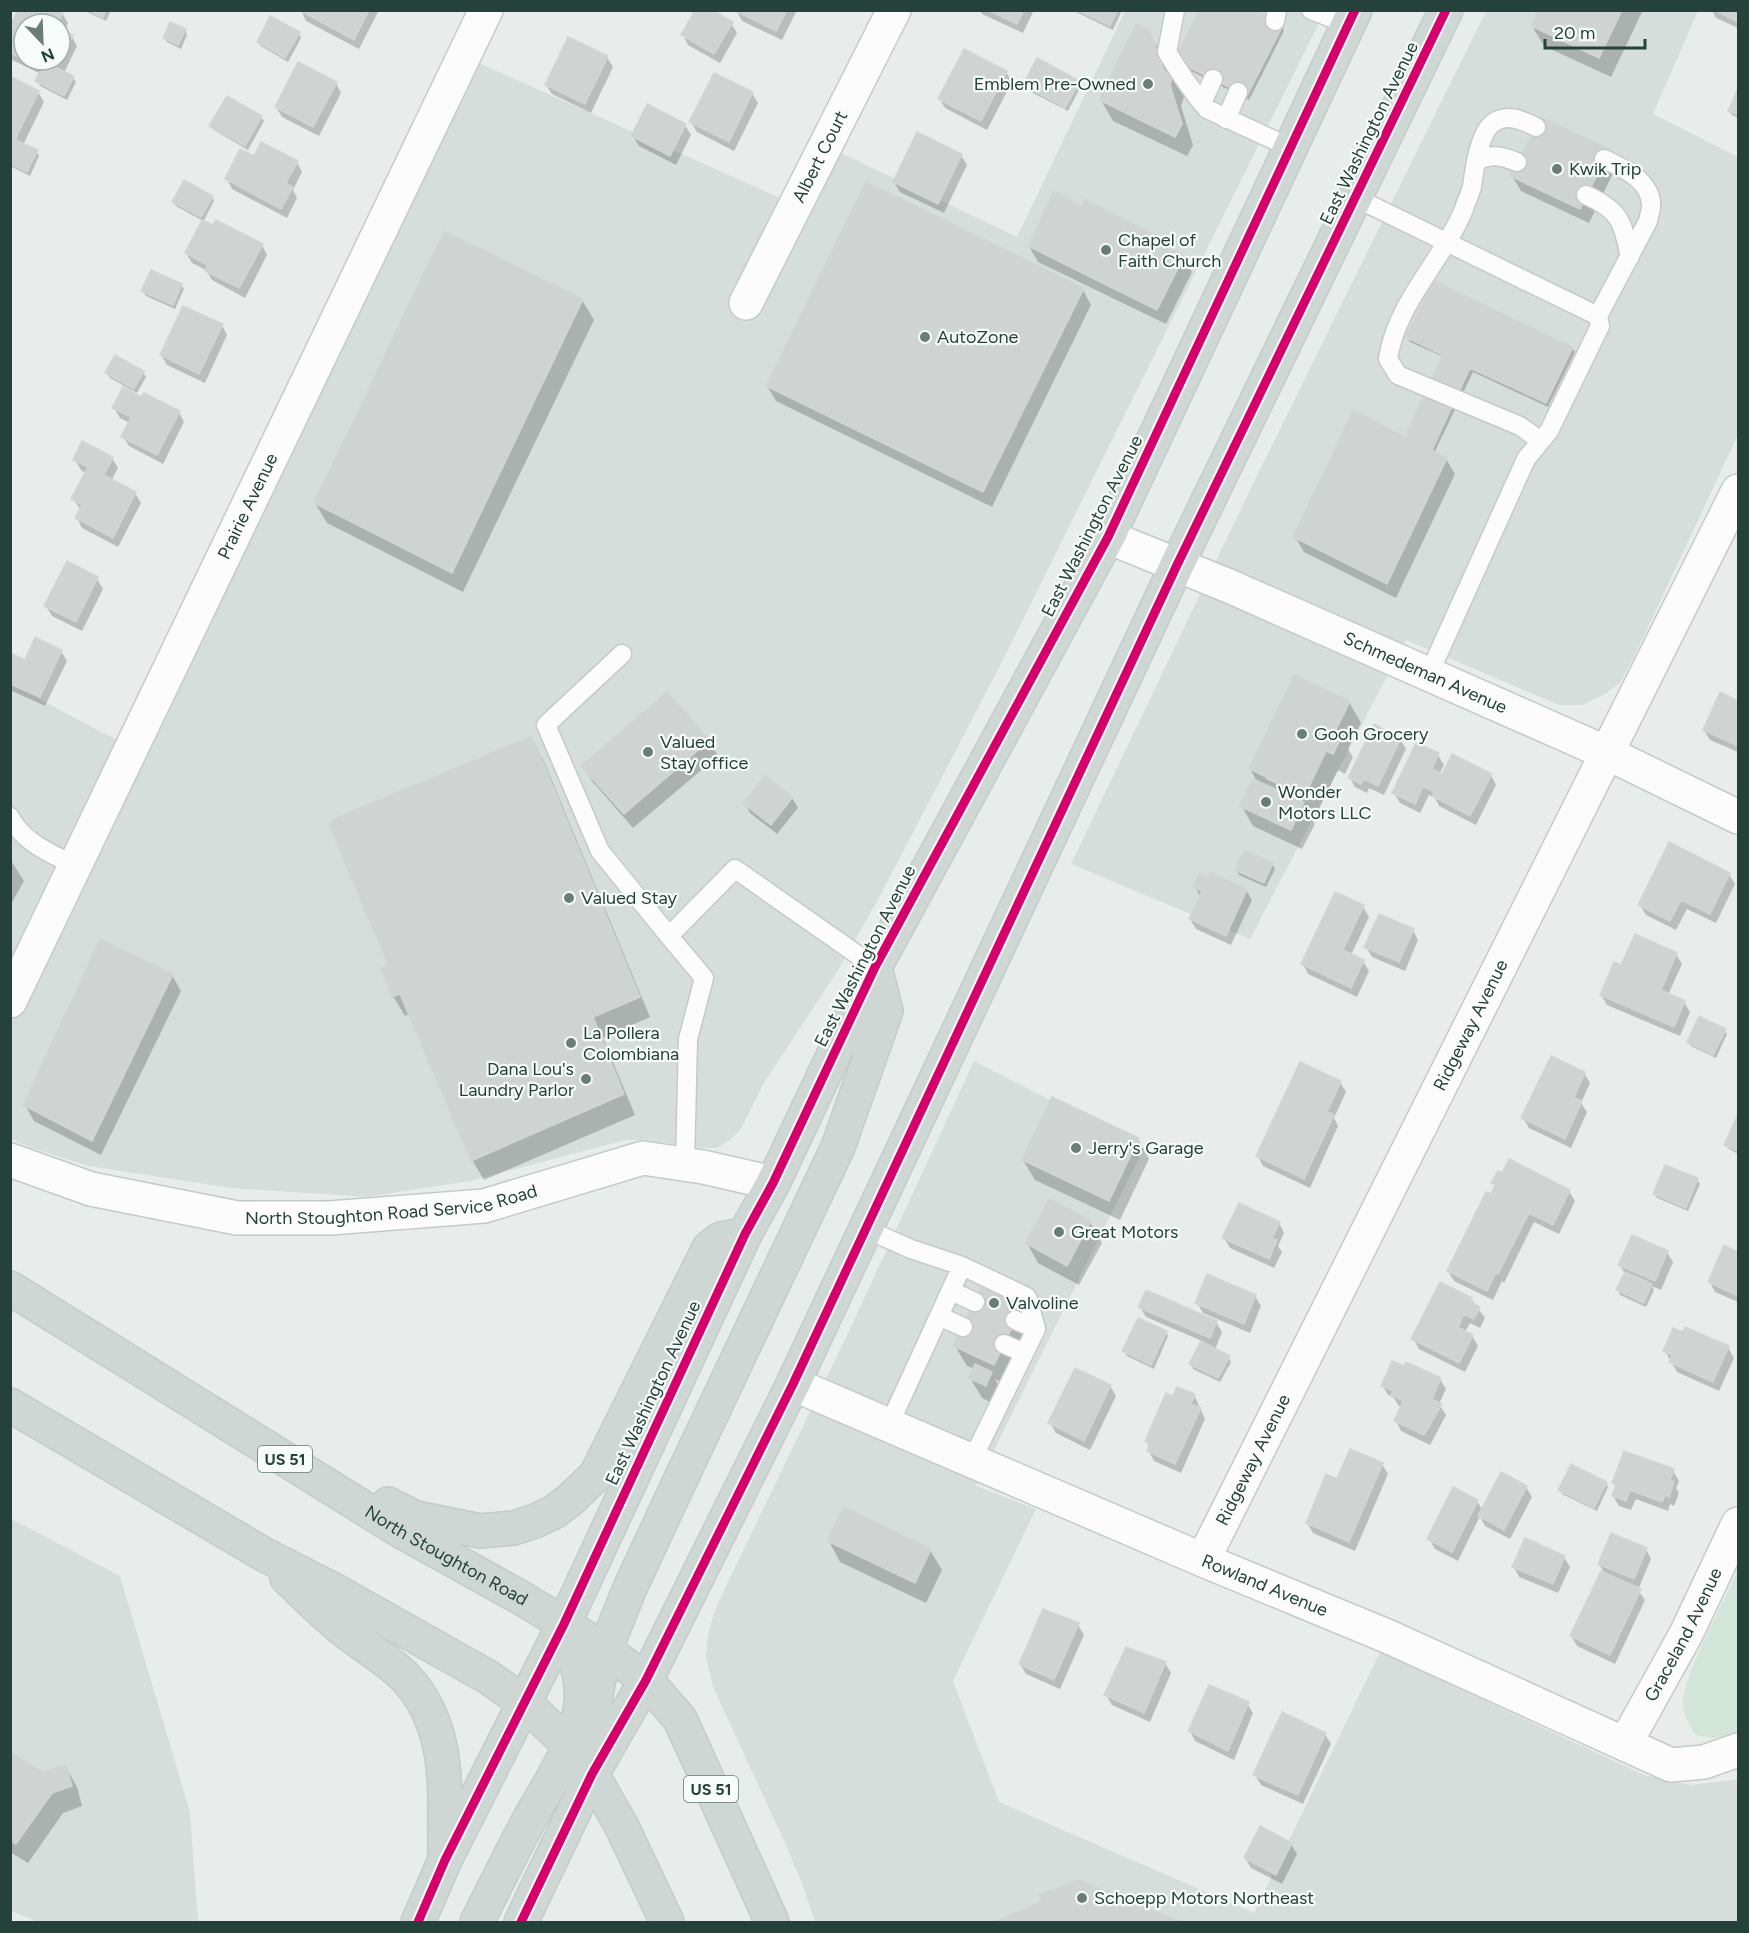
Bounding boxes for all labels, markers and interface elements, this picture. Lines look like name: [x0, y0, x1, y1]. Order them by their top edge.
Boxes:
north arrow: [12, 12, 72, 72]
scale bar: [1545, 12, 1646, 50]
text: 20 m: [1554, 22, 1595, 44]
street label: East Washington Avenue: [1315, 38, 1423, 228]
text: N: [38, 44, 57, 67]
place label: Emblem Pre-Owned: [974, 73, 1136, 95]
marker: Emblem Pre-Owned: [1141, 77, 1155, 91]
street label: Albert Court: [788, 107, 852, 206]
place label: Kwik Trip: [1569, 158, 1641, 180]
marker: Kwik Trip: [1550, 162, 1564, 176]
place label: Chapel of Faith Church: [1118, 229, 1221, 272]
marker: Chapel of Faith Church: [1099, 243, 1113, 257]
place label: AutoZone: [937, 326, 1018, 348]
marker: AutoZone: [918, 330, 932, 344]
street label: East Washington Avenue: [1037, 431, 1147, 621]
street label: Prairie Avenue: [213, 449, 283, 563]
street label: Schmedeman Avenue: [1340, 627, 1510, 718]
place label: Gooh Grocery: [1314, 723, 1429, 745]
marker: Gooh Grocery: [1295, 727, 1309, 741]
place label: Valued Stay office: [660, 731, 748, 774]
marker: Valued Stay office: [641, 745, 655, 759]
place label: Wonder Motors LLC: [1278, 781, 1372, 824]
marker: Wonder Motors LLC: [1259, 795, 1273, 809]
street label: East Washington Avenue: [810, 861, 920, 1051]
place label: Valued Stay: [581, 887, 678, 909]
marker: Valued Stay: [562, 891, 576, 905]
street label: Ridgeway Avenue: [1429, 956, 1513, 1095]
place label: La Pollera Colombiana: [583, 1022, 679, 1065]
marker: La Pollera Colombiana: [564, 1036, 578, 1050]
place label: Dana Lou's Laundry Parlor: [459, 1058, 574, 1101]
marker: Dana Lou's Laundry Parlor: [579, 1072, 593, 1086]
place label: Jerry's Garage: [1088, 1137, 1204, 1159]
marker: Jerry's Garage: [1069, 1141, 1083, 1155]
street label: North Stoughton Road Service Road: [245, 1180, 540, 1229]
place label: Great Motors: [1071, 1221, 1178, 1243]
marker: Great Motors: [1052, 1225, 1066, 1239]
place label: Valvoline: [1006, 1292, 1079, 1314]
marker: Valvoline: [987, 1296, 1001, 1310]
street label: East Washington Avenue: [601, 1297, 706, 1489]
street label: Ridgeway Avenue: [1211, 1390, 1295, 1529]
road number: US 51: [258, 1446, 312, 1472]
street label: North Stoughton Road: [361, 1501, 532, 1610]
street label: Rowland Avenue: [1198, 1550, 1331, 1622]
street label: Graceland Avenue: [1640, 1564, 1727, 1705]
road number: US 51: [684, 1776, 738, 1802]
place label: Schoepp Motors Northeast: [1094, 1887, 1314, 1909]
marker: Schoepp Motors Northeast: [1075, 1891, 1089, 1905]

